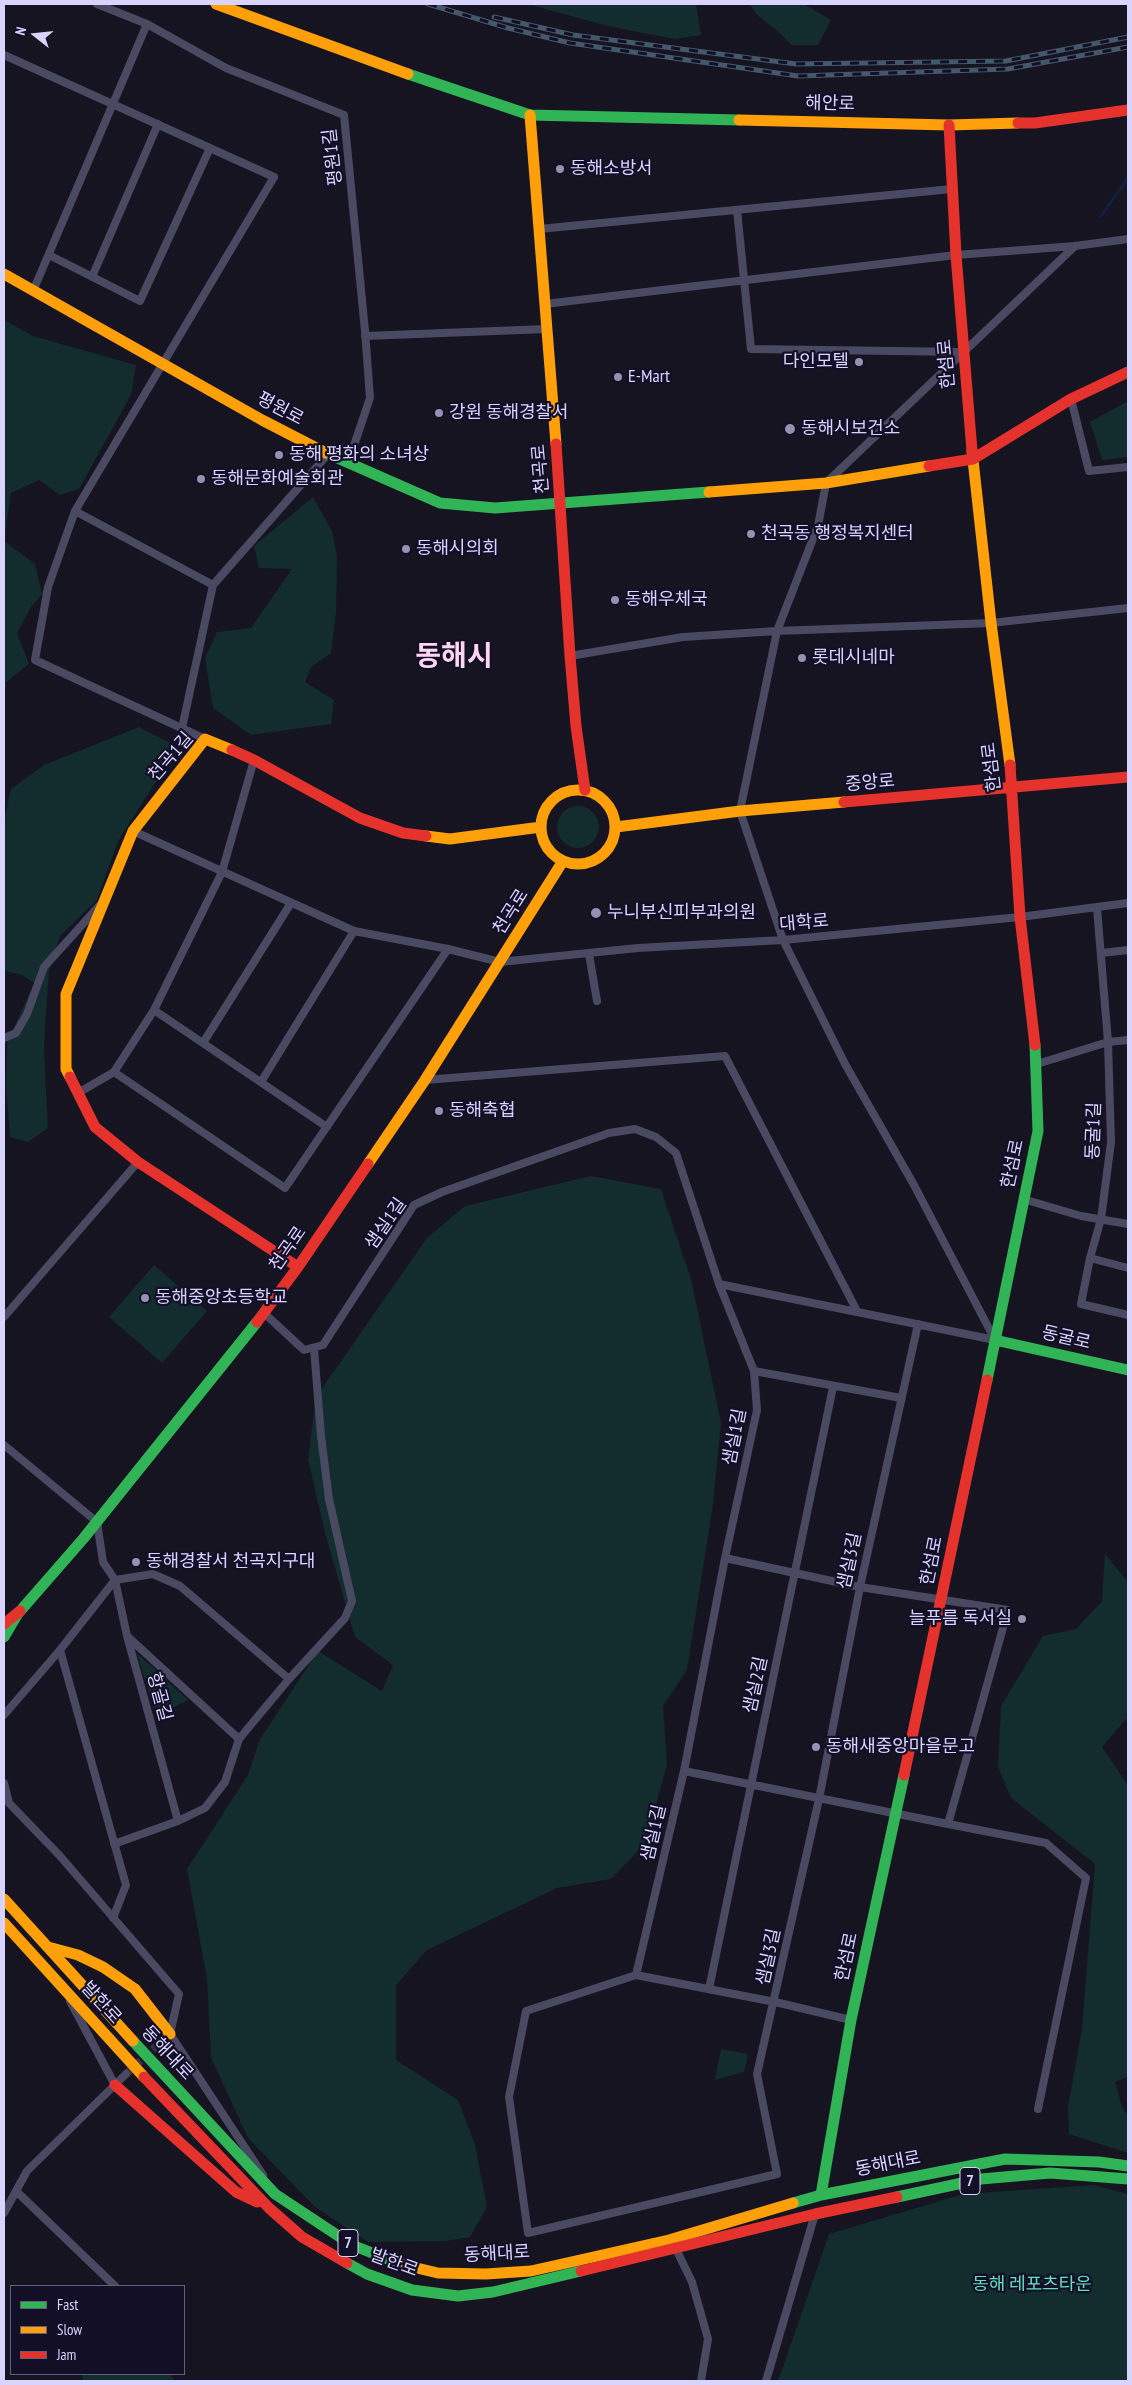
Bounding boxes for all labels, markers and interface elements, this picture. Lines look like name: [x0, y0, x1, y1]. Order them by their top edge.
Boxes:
north arrow: [10, 10, 60, 60]
text: N: [11, 25, 30, 37]
street label: 해안로: [805, 93, 855, 115]
street label: 평원1길: [319, 127, 347, 187]
place label: 동해소방서: [570, 158, 653, 180]
marker: 동해소방서: [554, 163, 566, 175]
street label: 한섬로: [934, 338, 960, 390]
place label: 다인모텔: [783, 351, 849, 373]
marker: 다인모텔: [853, 356, 865, 368]
place label: E-Mart: [628, 366, 670, 388]
marker: E-Mart: [612, 371, 624, 383]
street label: 평원로: [253, 388, 307, 430]
place label: 강원 동해경찰서: [449, 402, 569, 424]
marker: 강원 동해경찰서: [433, 407, 445, 419]
place label: 동해시보건소: [801, 418, 900, 440]
marker: 동해시보건소: [783, 422, 797, 436]
street label: 천곡로: [528, 443, 554, 495]
place label: 동해 평화의 소녀상: [289, 444, 429, 466]
marker: 동해 평화의 소녀상: [273, 449, 285, 461]
place label: 동해문화예술회관: [211, 468, 343, 490]
marker: 동해문화예술회관: [195, 473, 207, 485]
place label: 천곡동 행정복지센터: [761, 523, 914, 545]
marker: 천곡동 행정복지센터: [745, 528, 757, 540]
place label: 동해시의회: [416, 538, 499, 560]
marker: 동해시의회: [400, 543, 412, 555]
place label: 동해우체국: [625, 589, 708, 611]
marker: 동해우체국: [609, 594, 621, 606]
district label: 동해시: [415, 640, 493, 674]
place label: 롯데시네마: [812, 647, 895, 669]
marker: 롯데시네마: [796, 652, 808, 664]
street label: 천곡1길: [144, 728, 198, 786]
street label: 한섬로: [978, 741, 1006, 793]
street label: 중앙로: [844, 770, 896, 796]
street label: 천곡로: [489, 885, 533, 939]
place label: 누니부신피부과의원: [607, 902, 756, 924]
marker: 누니부신피부과의원: [589, 906, 603, 920]
street label: 대학로: [778, 910, 830, 936]
place label: 동해축협: [449, 1100, 515, 1122]
street label: 동굴1길: [1082, 1102, 1106, 1160]
marker: 동해축협: [433, 1105, 445, 1117]
street label: 한섬로: [997, 1137, 1029, 1191]
street label: 샘실1길: [361, 1194, 411, 1254]
street label: 천곡로: [265, 1222, 311, 1276]
place label: 동해중앙초등학교: [155, 1287, 287, 1309]
marker: 동해중앙초등학교: [139, 1292, 151, 1304]
street label: 동굴로: [1039, 1322, 1093, 1354]
street label: 샘실1길: [719, 1407, 751, 1467]
street label: 샘실3길: [833, 1530, 867, 1592]
street label: 한섬로: [917, 1535, 947, 1587]
place label: 동해경찰서 천곡지구대: [146, 1551, 315, 1573]
marker: 동해경찰서 천곡지구대: [130, 1556, 142, 1568]
place label: 늘푸름 독서실: [909, 1608, 1012, 1630]
marker: 늘푸름 독서실: [1016, 1613, 1028, 1625]
street label: 샘실2길: [739, 1654, 773, 1716]
street label: 항골길: [142, 1670, 176, 1724]
place label: 동해새중앙마을문고: [826, 1736, 975, 1758]
marker: 동해새중앙마을문고: [810, 1741, 822, 1753]
street label: 샘실1길: [637, 1802, 671, 1864]
street label: 샘실3길: [752, 1926, 786, 1988]
street label: 한섬로: [831, 1930, 863, 1984]
street label: 발한로: [76, 1977, 126, 2029]
street label: 동해대로: [137, 2021, 197, 2085]
street label: 동해대로: [853, 2147, 923, 2181]
road number: 7: [960, 2168, 980, 2194]
road number: 7: [338, 2230, 358, 2256]
street label: 동해대로: [463, 2241, 531, 2267]
street label: 발한로: [367, 2244, 421, 2282]
park label: 동해 레포츠타운: [972, 2274, 1092, 2296]
legend: [10, 2285, 185, 2375]
text: Fast: [57, 2295, 78, 2314]
text: Slow: [57, 2320, 82, 2339]
text: Jam: [57, 2345, 76, 2364]

